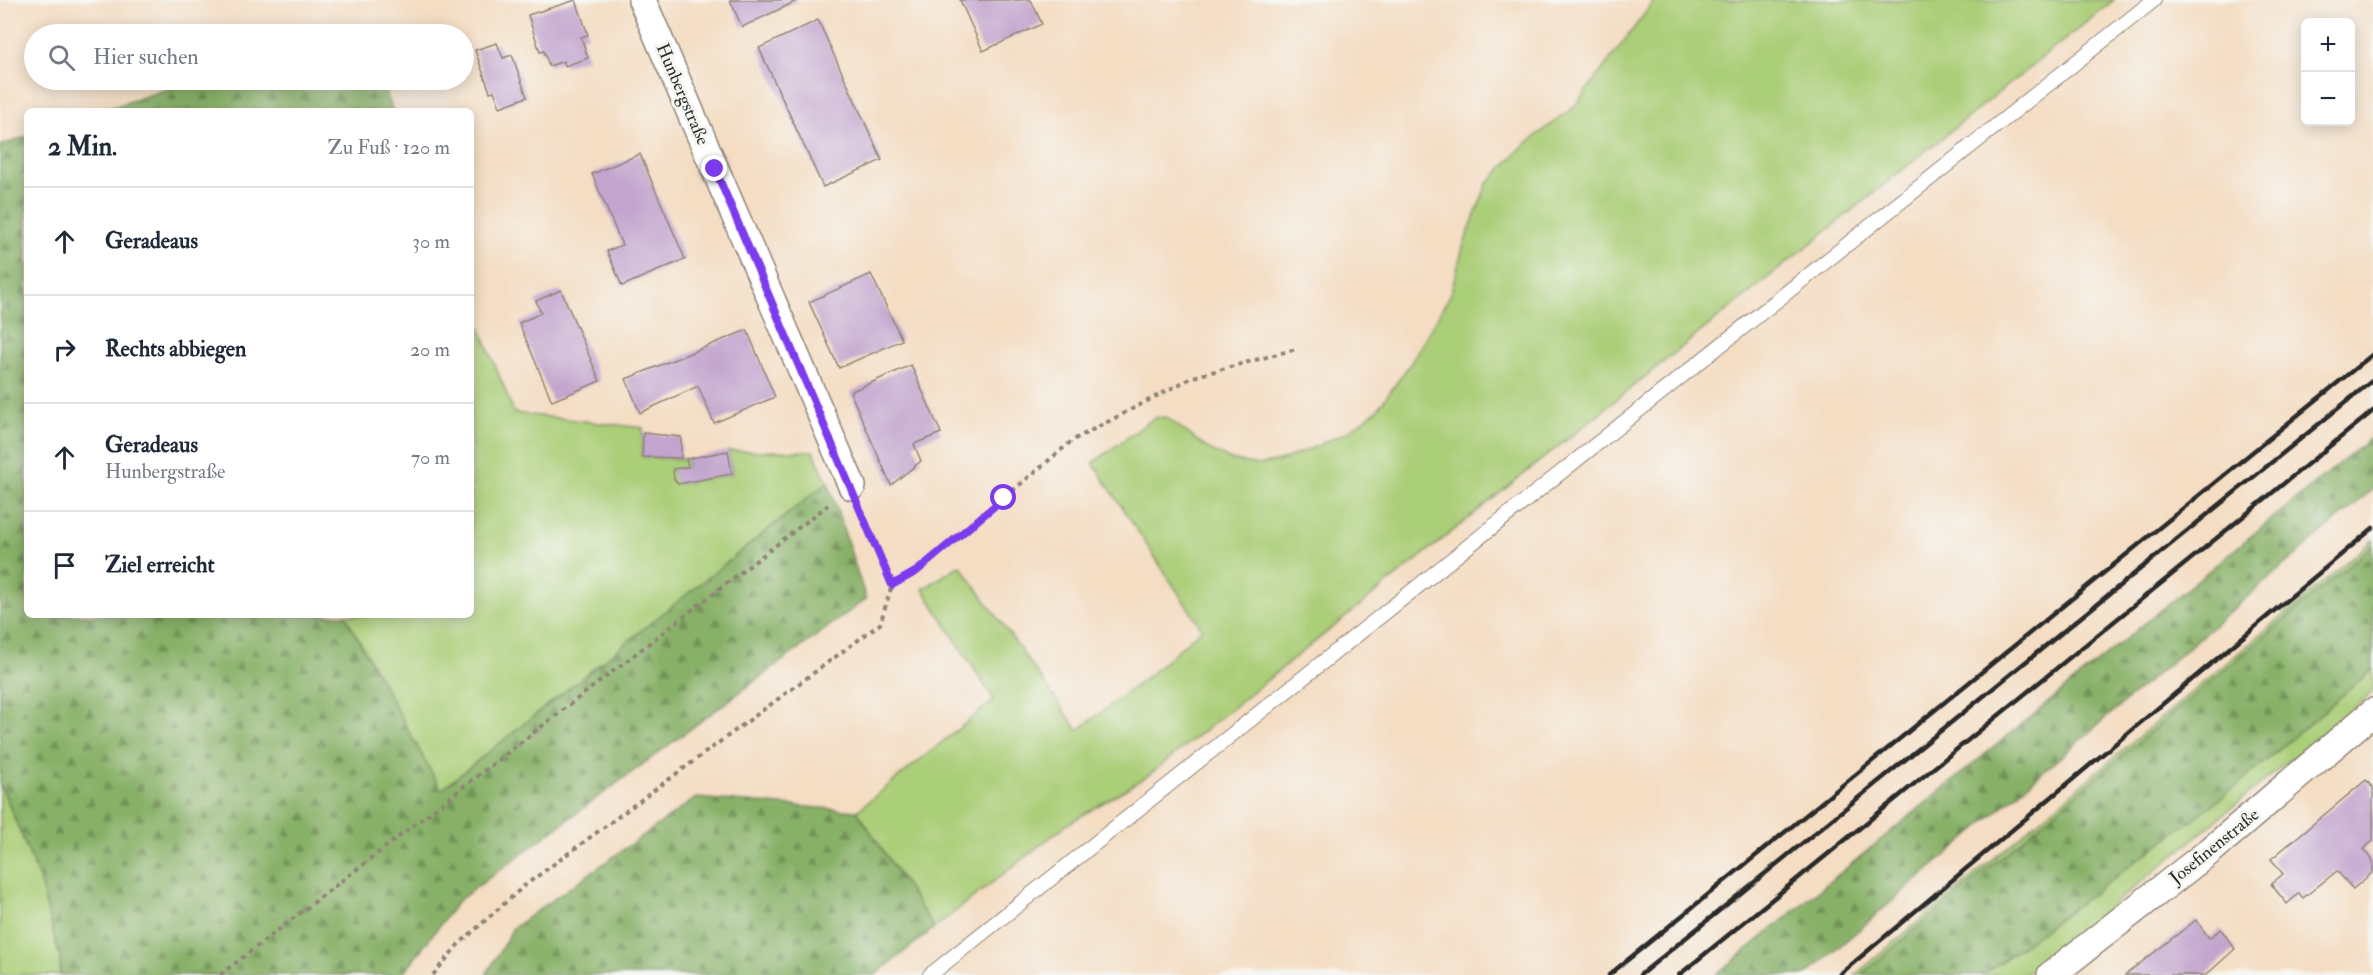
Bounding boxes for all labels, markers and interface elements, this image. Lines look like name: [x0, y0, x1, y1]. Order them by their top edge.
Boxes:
map controls: [2301, 18, 2355, 126]
button: +: [2301, 18, 2355, 72]
search box: [24, 24, 474, 90]
street label: Hunbergstraße: [651, 40, 714, 149]
icon: search: [45, 41, 78, 74]
text: Hier suchen: [93, 43, 199, 71]
button: −: [2301, 72, 2355, 126]
text: 2 Min.: [48, 131, 117, 163]
text: Zu Fuß · 120 m: [328, 135, 450, 160]
route end: [701, 155, 727, 181]
icon: ahead: [48, 225, 81, 258]
text: Geradeaus: [105, 227, 198, 255]
text: 30 m: [412, 229, 450, 254]
icon: right: [48, 333, 81, 366]
text: Rechts abbiegen: [105, 335, 246, 363]
text: 20 m: [410, 337, 450, 362]
text: Geradeaus: [105, 431, 198, 459]
icon: ahead: [48, 441, 81, 474]
text: 70 m: [411, 445, 450, 470]
text: Hunbergstraße: [105, 459, 225, 484]
route start: [990, 484, 1016, 510]
icon: arrive: [48, 549, 81, 582]
text: Ziel erreicht: [105, 551, 215, 579]
street label: Josefinenstraße: [2164, 803, 2264, 890]

